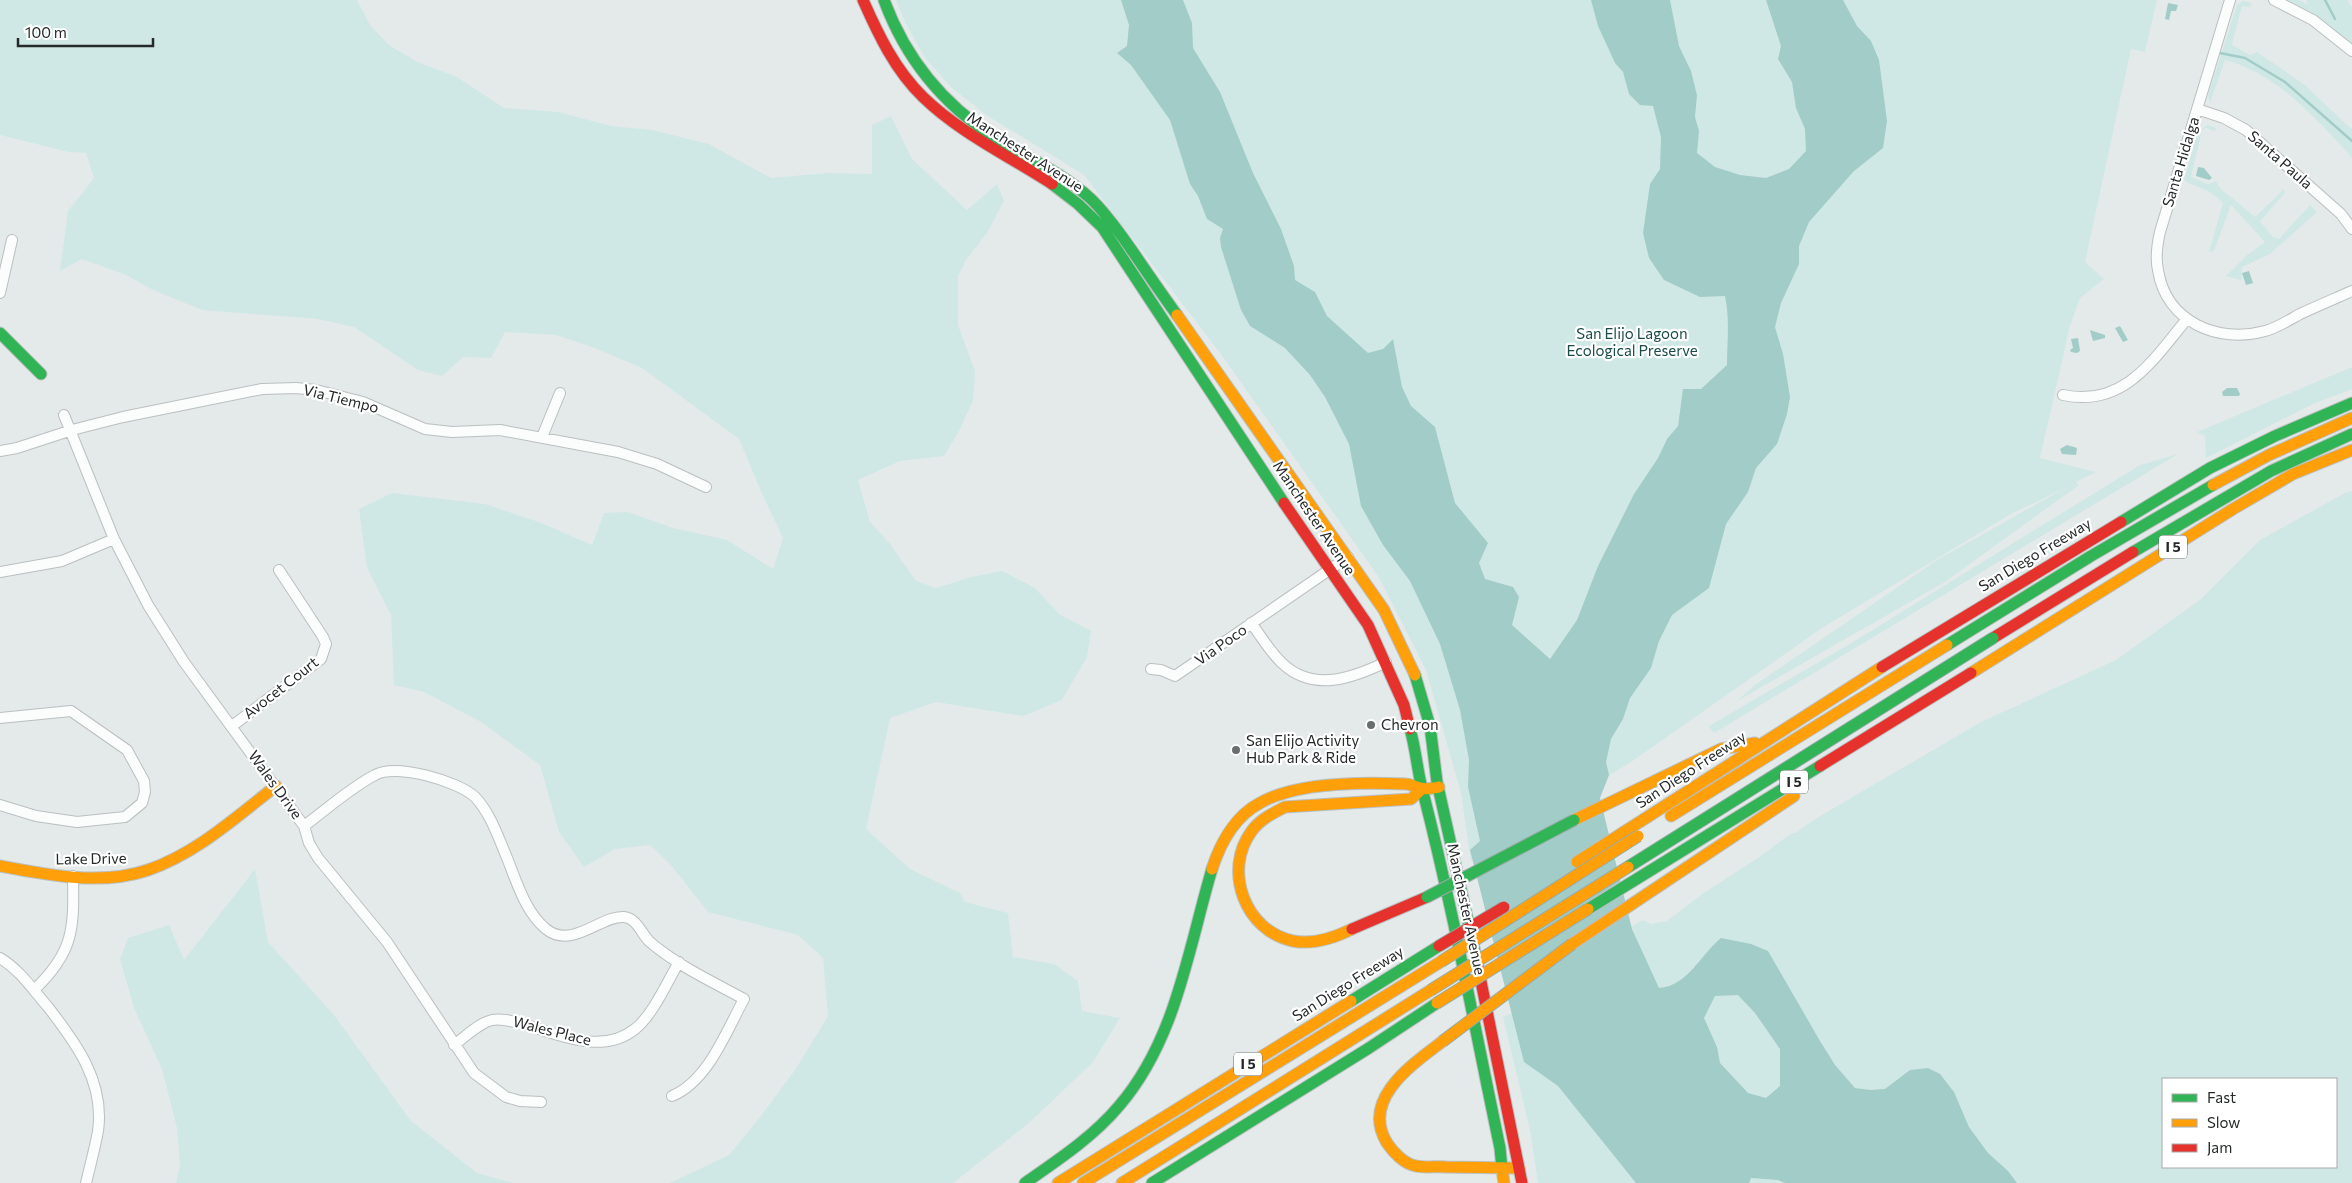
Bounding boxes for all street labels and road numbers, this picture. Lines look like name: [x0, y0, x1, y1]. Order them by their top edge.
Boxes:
street label: Manchester Avenue: [964, 107, 1087, 195]
street label: Santa Hidalga: [2158, 114, 2202, 209]
street label: Santa Paula: [2245, 126, 2317, 192]
street label: Via Tiempo: [302, 380, 381, 416]
street label: Manchester Avenue: [1270, 457, 1360, 578]
street label: San Diego Freeway: [1975, 513, 2094, 595]
road number: I 5: [2159, 536, 2187, 558]
street label: Via Poco: [1191, 620, 1250, 669]
street label: Avocet Court: [239, 652, 321, 722]
street label: San Diego Freeway: [1632, 727, 1749, 812]
street label: Wales Drive: [245, 747, 307, 822]
road number: I 5: [1780, 770, 1808, 794]
street label: Manchester Avenue: [1444, 841, 1490, 976]
street label: Lake Drive: [55, 848, 127, 868]
street label: San Diego Freeway: [1289, 942, 1407, 1025]
street label: Wales Place: [511, 1012, 593, 1048]
road number: I 5: [1234, 1052, 1262, 1076]

